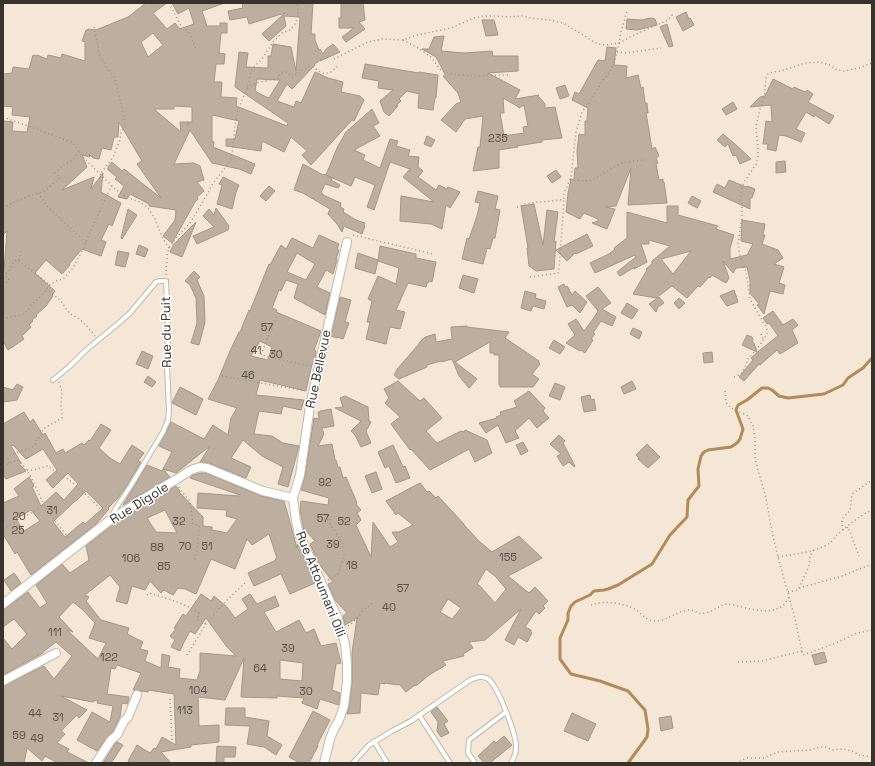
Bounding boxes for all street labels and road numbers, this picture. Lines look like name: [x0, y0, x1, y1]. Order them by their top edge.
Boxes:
street label: Rue du Puit: [157, 296, 175, 368]
street label: Rue Bellevue: [301, 328, 335, 410]
street label: Rue Digole: [106, 478, 172, 528]
street label: Rue Attoumani Oili: [292, 529, 350, 639]

